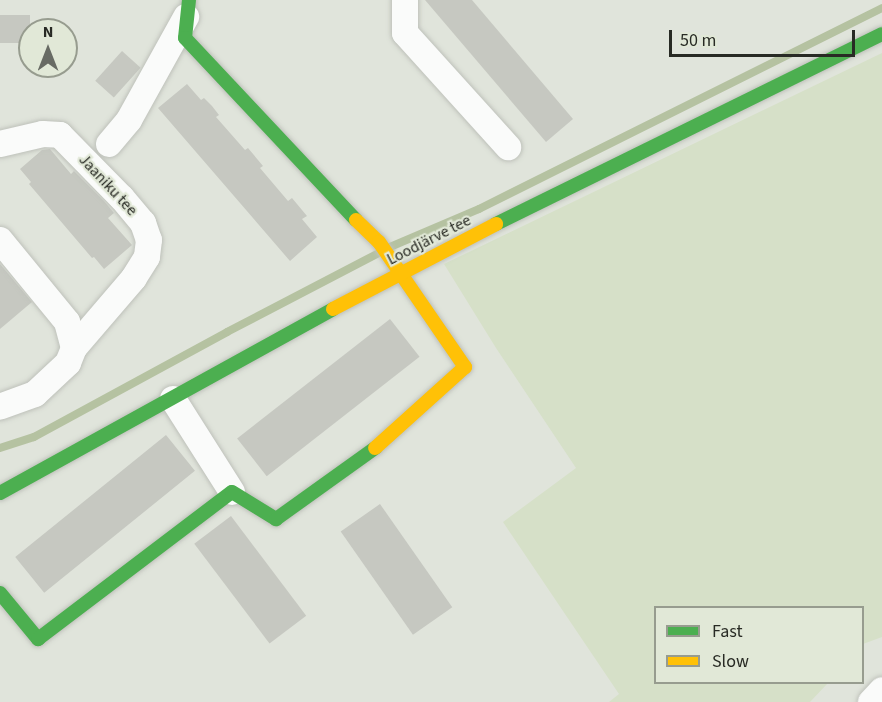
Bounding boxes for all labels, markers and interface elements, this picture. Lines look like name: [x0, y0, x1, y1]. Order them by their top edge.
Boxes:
north arrow: [18, 18, 78, 78]
scale bar: [672, 18, 858, 56]
text: N: [43, 21, 53, 43]
text: 50 m: [680, 28, 716, 53]
street label: Jaaniku tee: [75, 150, 141, 220]
street label: Loodjärve tee: [384, 211, 474, 269]
legend: [654, 606, 864, 684]
text: Fast: [712, 619, 743, 644]
text: Slow: [712, 649, 749, 674]

